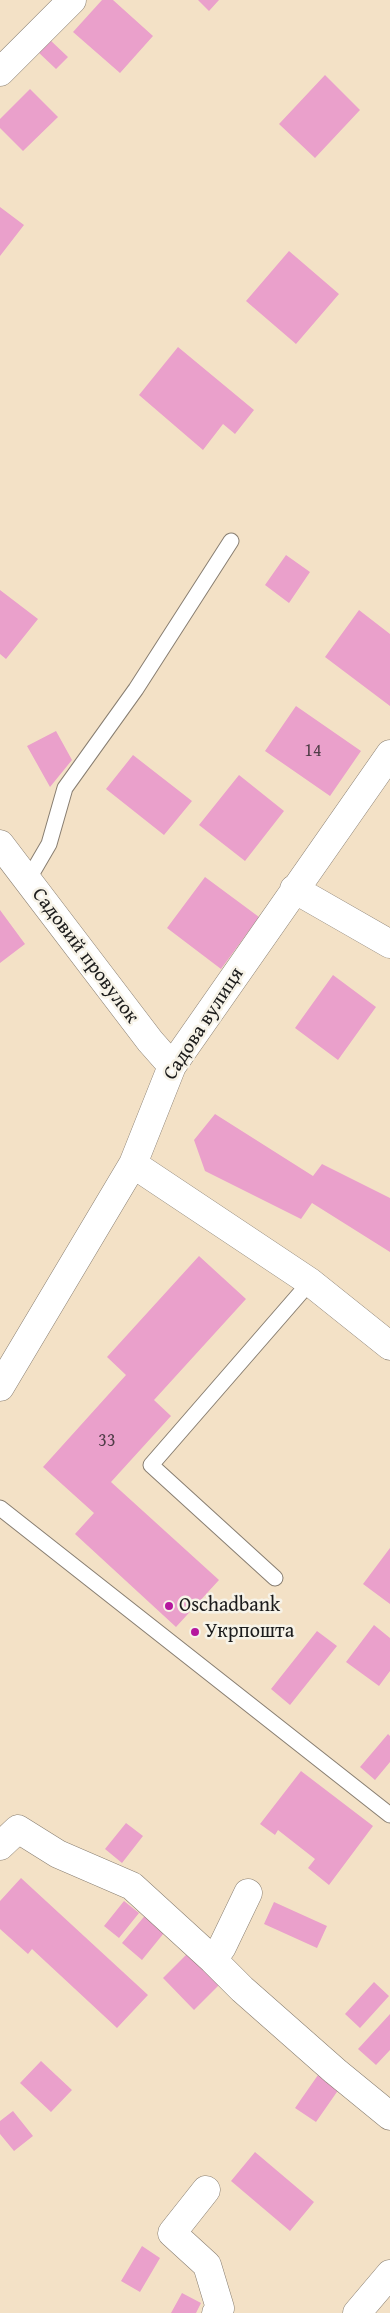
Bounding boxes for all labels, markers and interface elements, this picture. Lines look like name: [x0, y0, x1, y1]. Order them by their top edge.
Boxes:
house number: 14: [304, 740, 322, 762]
street label: Садовий провулок: [26, 884, 144, 1028]
street label: Садова вулиця: [159, 963, 249, 1085]
house number: 33: [98, 1430, 116, 1452]
place label: Oschadbank: [179, 1594, 280, 1618]
marker: Oschadbank: [163, 1600, 175, 1612]
place label: Укрпошта: [205, 1620, 294, 1644]
marker: Укрпошта: [189, 1626, 201, 1638]

